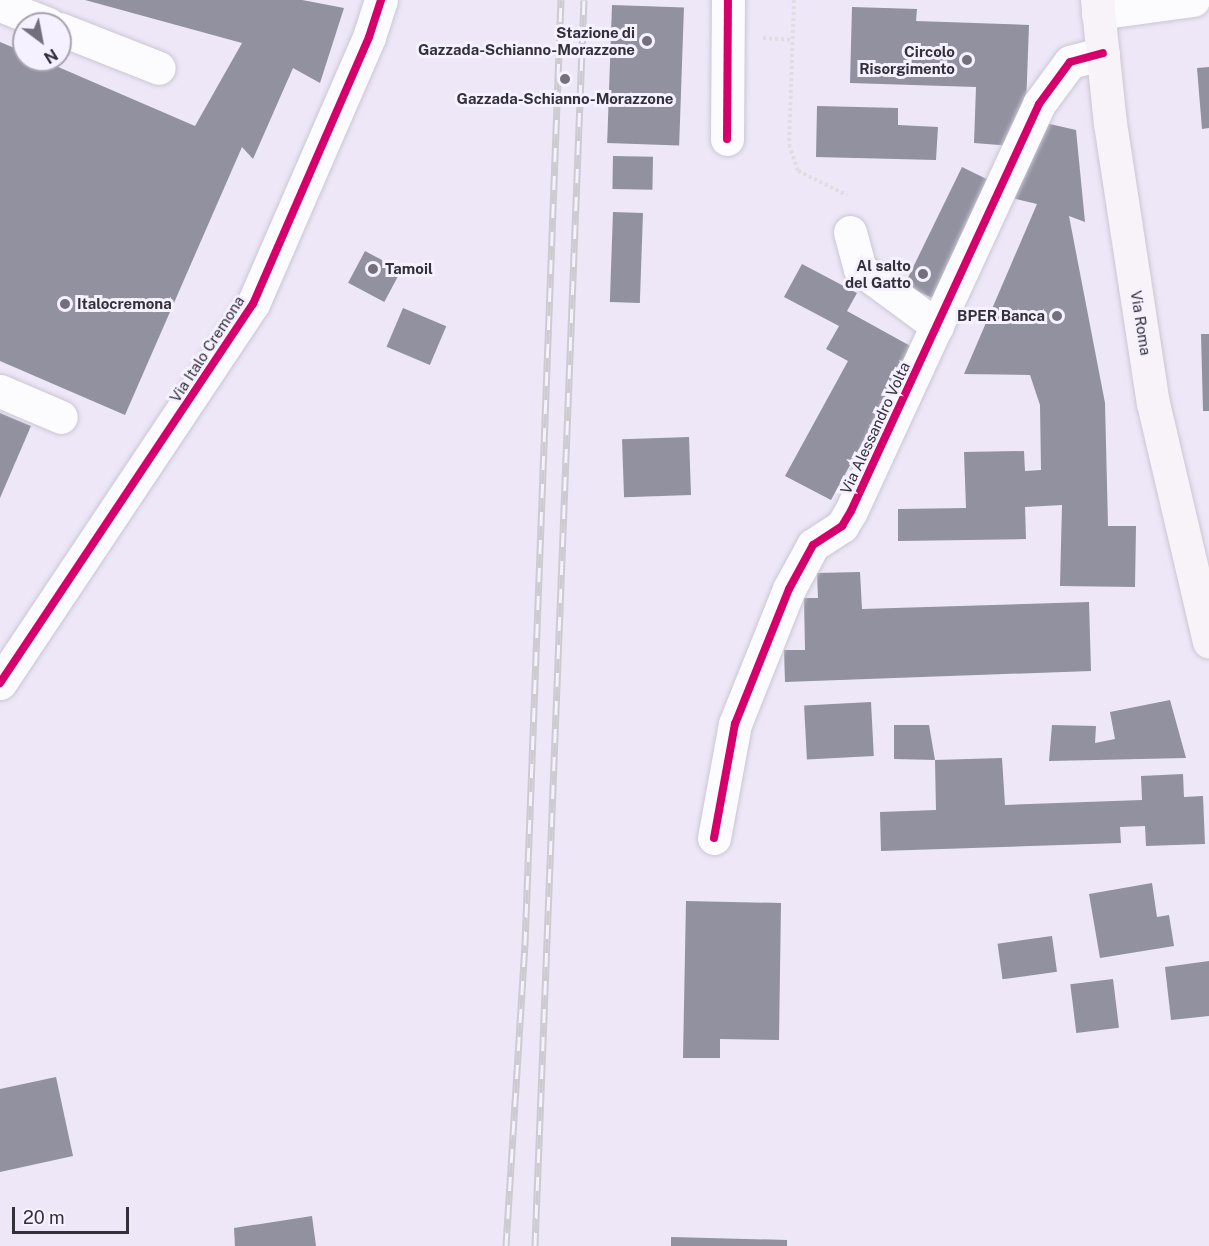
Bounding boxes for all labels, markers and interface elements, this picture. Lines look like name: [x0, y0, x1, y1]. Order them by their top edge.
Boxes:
north arrow: [12, 12, 72, 72]
place label: Stazione di Gazzada-Schianno-Morazzone: [418, 23, 635, 58]
marker: Stazione di Gazzada-Schianno-Morazzone: [640, 34, 654, 48]
place label: Circolo Risorgimento: [859, 42, 955, 77]
text: N: [40, 45, 61, 67]
marker: Circolo Risorgimento: [960, 53, 974, 67]
marker: Gazzada-Schianno-Morazzone: [556, 70, 574, 88]
place label: Gazzada-Schianno-Morazzone: [456, 90, 674, 108]
place label: Al salto del Gatto: [845, 256, 911, 291]
place label: Tamoil: [385, 260, 433, 278]
marker: Tamoil: [366, 262, 380, 276]
marker: Al salto del Gatto: [916, 267, 930, 281]
street label: Via Roma: [1127, 289, 1155, 357]
street label: Via Italo Cremona: [166, 292, 248, 406]
place label: Italocremona: [77, 295, 172, 313]
marker: Italocremona: [58, 297, 72, 311]
place label: BPER Banca: [957, 307, 1045, 325]
marker: BPER Banca: [1050, 309, 1064, 323]
street label: Via Alessandro Volta: [836, 359, 914, 497]
scale bar: [15, 1195, 132, 1233]
text: 20 m: [23, 1207, 65, 1228]

